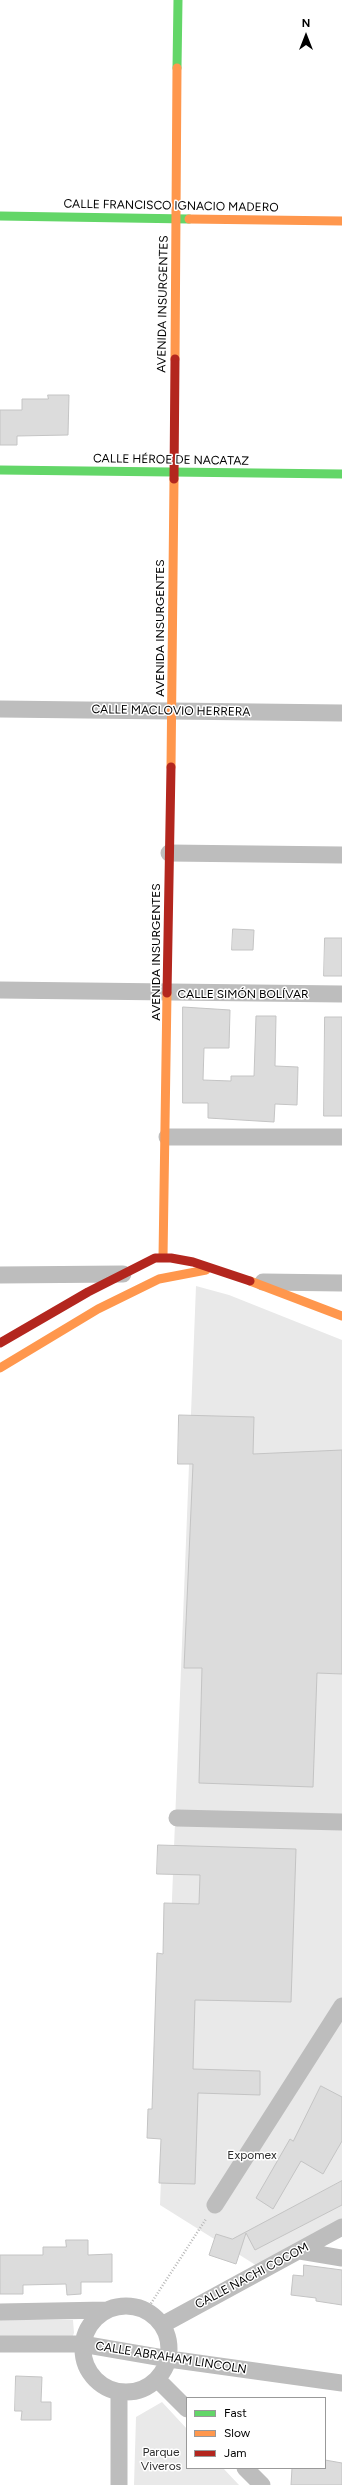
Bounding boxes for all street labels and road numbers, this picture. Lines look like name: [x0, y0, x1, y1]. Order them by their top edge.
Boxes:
street label: CALLE FRANCISCO IGNACIO MADERO: [63, 197, 279, 215]
street label: AVENIDA INSURGENTES: [155, 235, 171, 373]
street label: CALLE HÉROE DE NACATAZ: [93, 451, 249, 469]
street label: AVENIDA INSURGENTES: [153, 559, 167, 697]
street label: CALLE MACLOVIO HERRERA: [91, 702, 251, 720]
street label: AVENIDA INSURGENTES: [149, 883, 163, 1021]
street label: CALLE SIMÓN BOLÍVAR: [177, 987, 309, 1001]
street label: CALLE NACHI COCOM: [193, 2240, 311, 2312]
street label: CALLE ABRAHAM LINCOLN: [94, 2339, 248, 2377]

